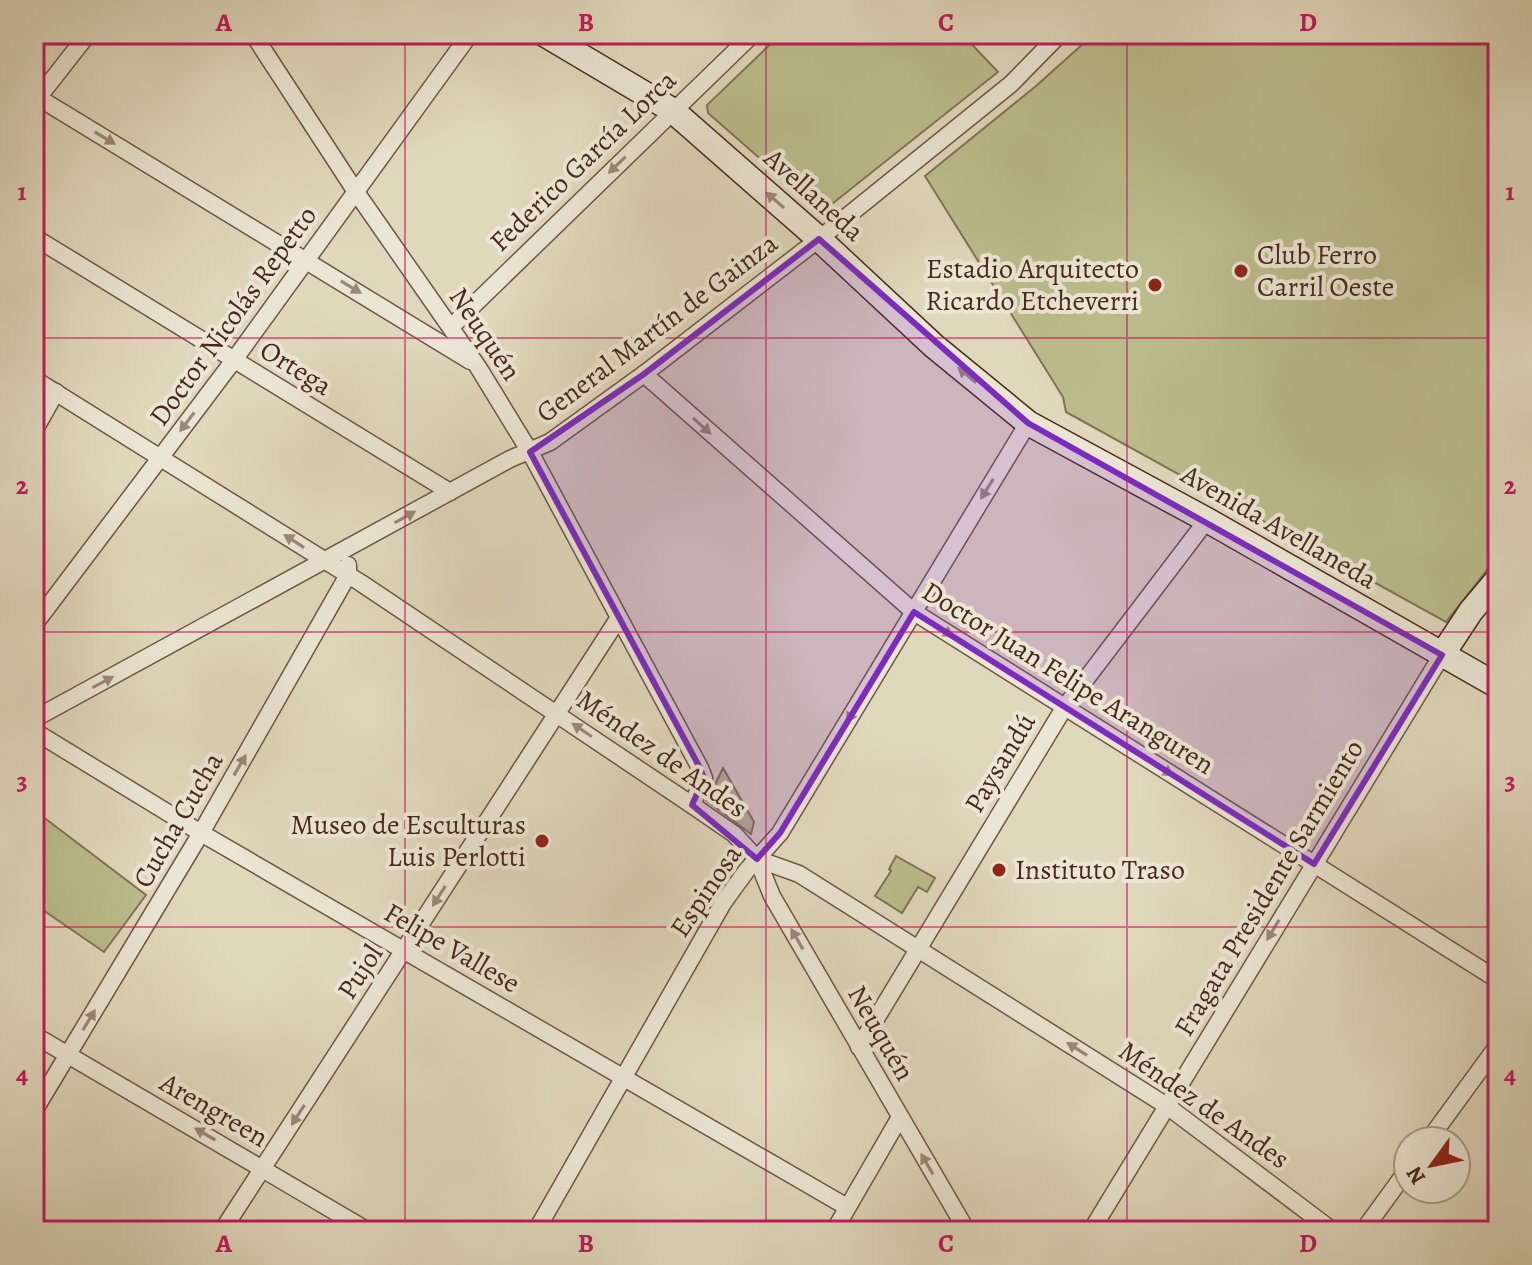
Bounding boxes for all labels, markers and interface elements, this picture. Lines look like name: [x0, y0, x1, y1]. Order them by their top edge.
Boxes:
text: A: [215, 5, 233, 40]
text: B: [578, 5, 594, 40]
text: C: [938, 5, 954, 40]
text: D: [1299, 5, 1317, 40]
street label: Federico García Lorca: [481, 62, 685, 260]
one-way arrow: [94, 131, 116, 145]
street label: Avellaneda: [755, 139, 872, 250]
one-way arrow: [608, 155, 627, 174]
text: 1: [17, 174, 27, 209]
text: 1: [1505, 174, 1515, 209]
one-way arrow: [765, 192, 785, 209]
street label: Doctor Nicolás Repetto: [140, 198, 326, 434]
street label: General Martín de Gainza: [528, 225, 786, 431]
place label: Club Ferro Carril Oeste: [1257, 236, 1394, 306]
place label: Estadio Arquitecto Ricardo Etcheverri: [926, 250, 1139, 320]
marker: Club Ferro Carril Oeste: [1232, 262, 1250, 280]
marker: Estadio Arquitecto Ricardo Etcheverri: [1146, 276, 1164, 294]
one-way arrow: [340, 280, 362, 294]
street label: Neuquén: [440, 280, 530, 388]
street label: Ortega: [253, 331, 339, 405]
one-way arrow: [958, 366, 977, 384]
one-way arrow: [180, 412, 196, 432]
one-way arrow: [692, 417, 712, 434]
street label: Avenida Avellaneda: [1173, 455, 1384, 599]
text: 2: [16, 468, 29, 503]
text: 2: [1504, 468, 1517, 503]
one-way arrow: [981, 478, 995, 500]
one-way arrow: [394, 511, 416, 525]
one-way arrow: [283, 534, 305, 549]
street label: Doctor Juan Felipe Aranguren: [915, 572, 1221, 784]
one-way arrow: [932, 623, 953, 638]
one-way arrow: [91, 675, 114, 688]
street label: Méndez de Andes: [569, 681, 755, 827]
one-way arrow: [846, 701, 860, 723]
street label: Paysandú: [955, 705, 1045, 820]
one-way arrow: [571, 723, 592, 738]
street label: Fragata Presidente Sarmiento: [1165, 733, 1373, 1043]
street label: Cucha Cucha: [124, 745, 232, 895]
one-way arrow: [233, 754, 247, 776]
one-way arrow: [1151, 761, 1174, 776]
text: 3: [16, 763, 28, 798]
text: 3: [1504, 763, 1516, 798]
place label: Museo de Esculturas Luis Perlotti: [290, 806, 526, 876]
marker: Museo de Esculturas Luis Perlotti: [533, 832, 551, 850]
street label: Espinosa: [661, 837, 751, 945]
place label: Instituto Traso: [1015, 851, 1185, 889]
marker: Instituto Traso: [990, 861, 1008, 879]
one-way arrow: [432, 886, 447, 907]
street label: Felipe Vallese: [377, 894, 527, 1002]
one-way arrow: [1266, 920, 1281, 941]
one-way arrow: [790, 928, 804, 950]
street label: Pujol: [328, 937, 392, 1007]
street label: Neuquén: [838, 978, 924, 1088]
one-way arrow: [82, 1009, 96, 1031]
street label: Méndez de Andes: [1111, 1032, 1297, 1178]
one-way arrow: [1066, 1043, 1088, 1057]
text: 4: [16, 1057, 28, 1092]
text: 4: [1504, 1057, 1516, 1092]
street label: Arengreen: [152, 1063, 275, 1156]
one-way arrow: [291, 1104, 306, 1125]
north arrow: [1392, 1125, 1472, 1205]
one-way arrow: [193, 1127, 216, 1141]
one-way arrow: [920, 1153, 934, 1175]
text: N: [1399, 1160, 1433, 1190]
text: A: [215, 1226, 233, 1261]
text: B: [578, 1226, 594, 1261]
text: C: [938, 1226, 954, 1261]
text: D: [1299, 1226, 1317, 1261]

